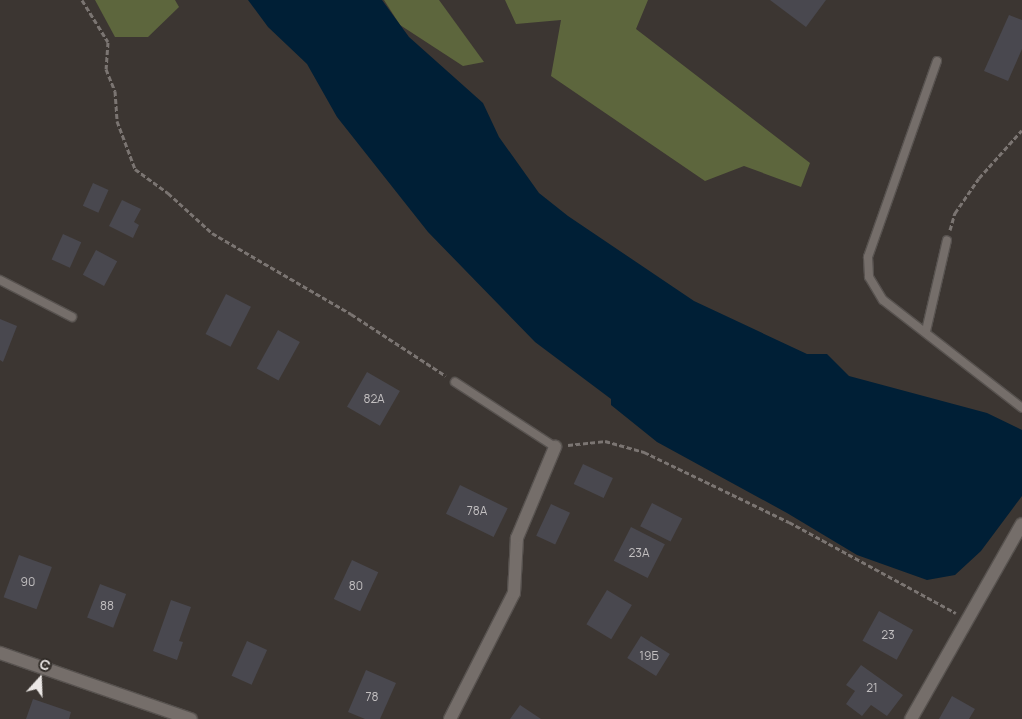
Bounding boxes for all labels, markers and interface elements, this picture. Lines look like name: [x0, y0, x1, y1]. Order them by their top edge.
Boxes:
house number: 82А: [363, 392, 385, 406]
house number: 78А: [467, 504, 487, 518]
house number: 23А: [628, 546, 650, 560]
house number: 90: [21, 575, 35, 589]
house number: 80: [349, 579, 363, 593]
house number: 88: [100, 599, 114, 613]
house number: 23: [881, 628, 895, 642]
house number: 19Б: [639, 649, 659, 663]
north arrow: [15, 654, 65, 704]
text: С: [37, 654, 53, 675]
house number: 21: [866, 681, 878, 695]
house number: 78: [366, 690, 378, 704]

